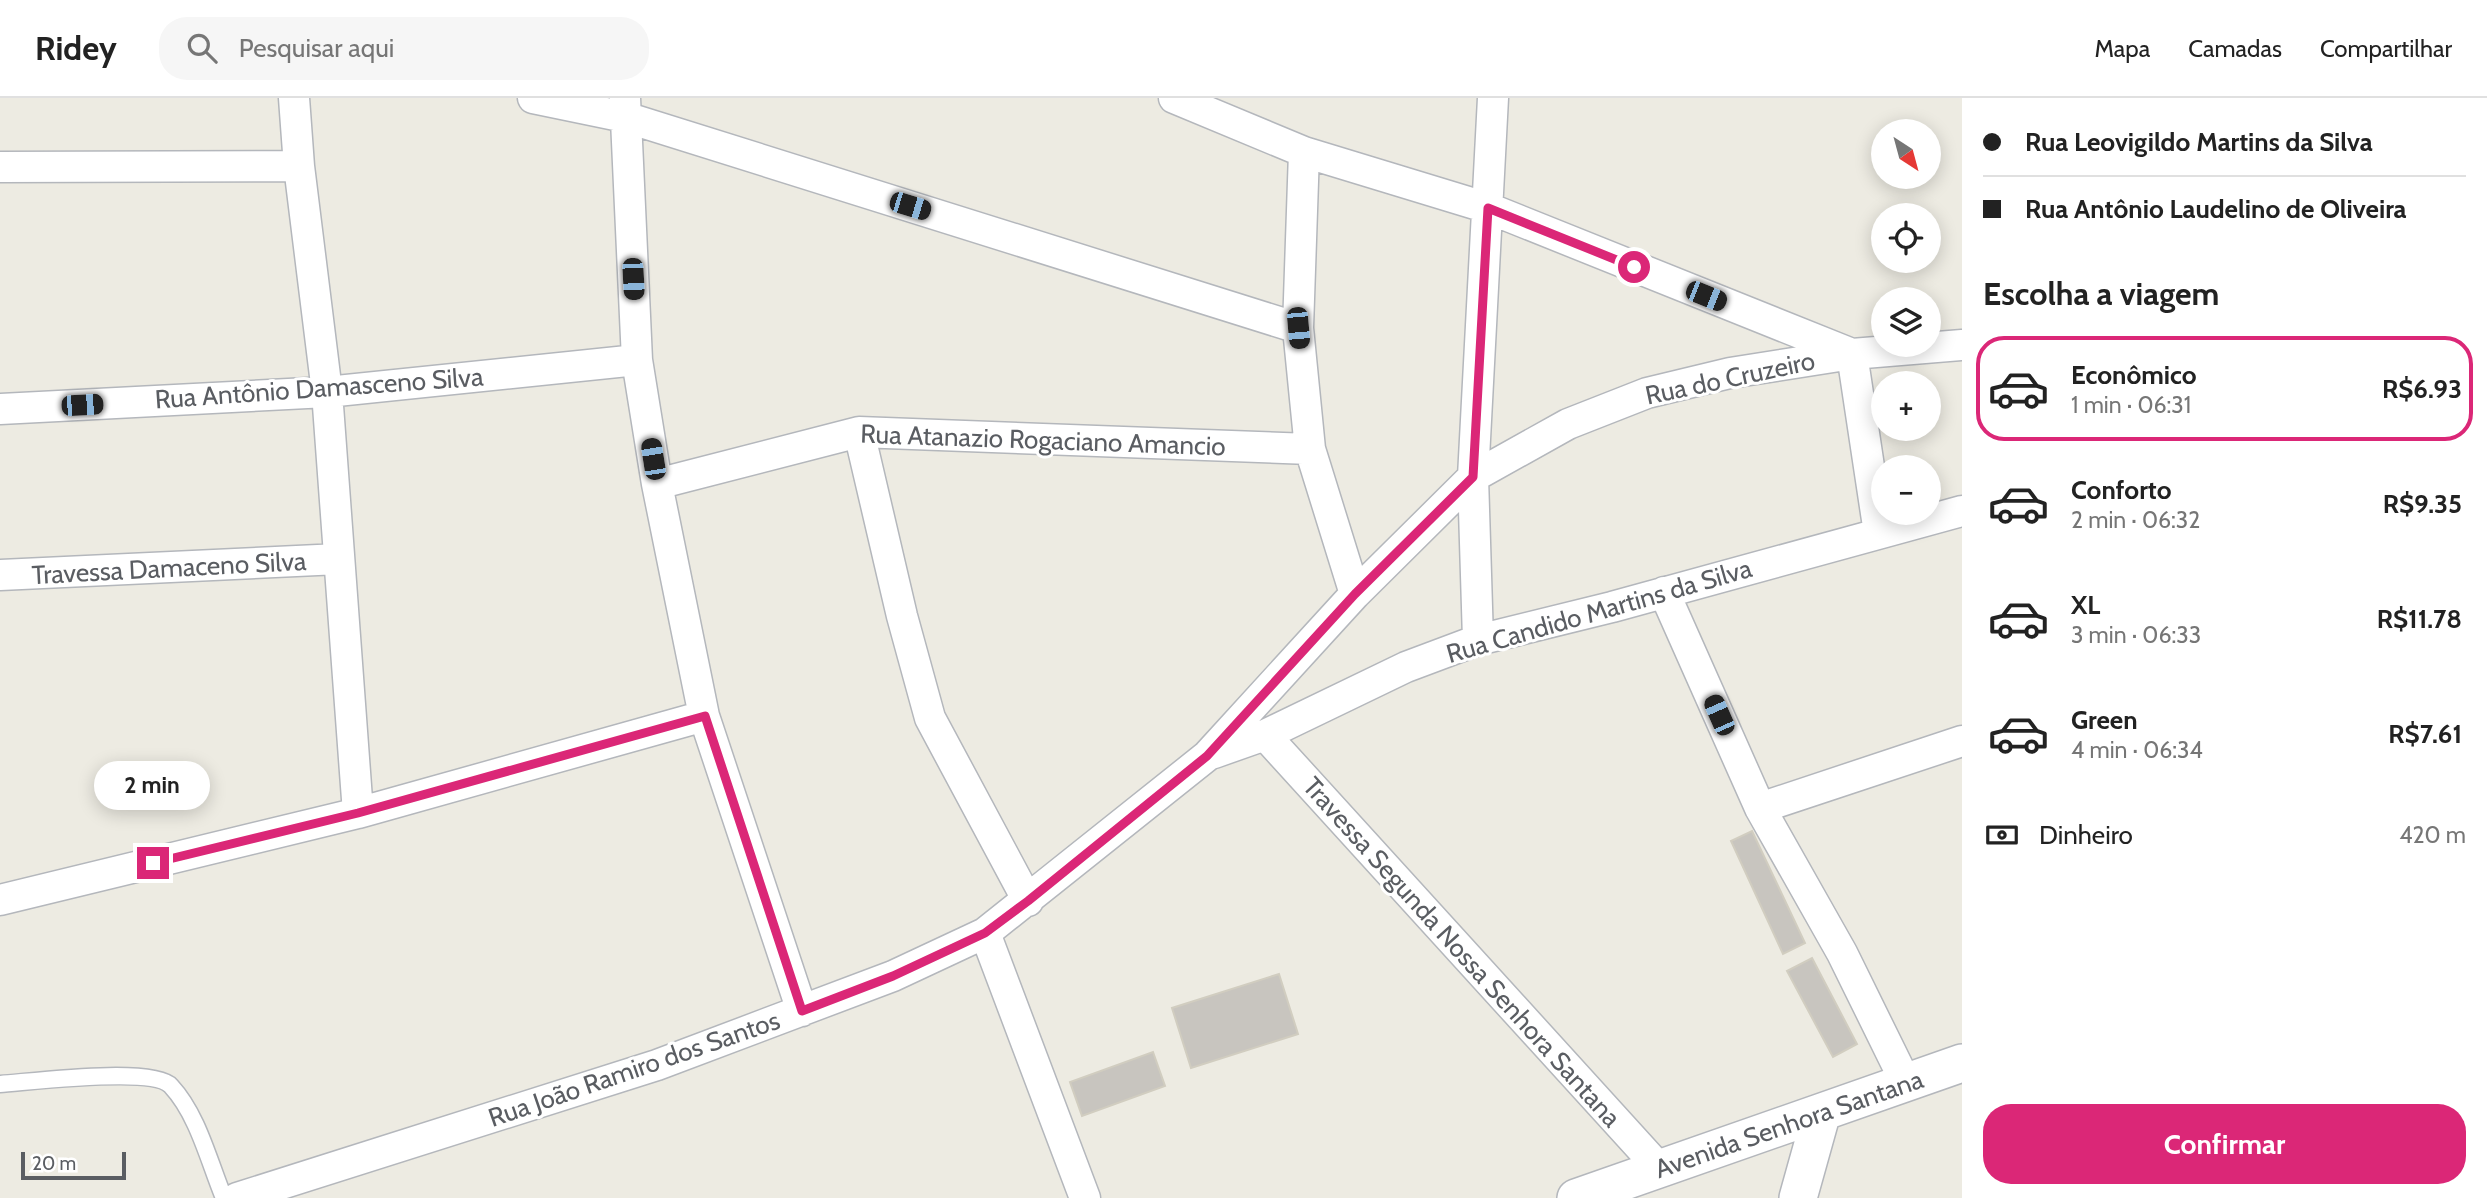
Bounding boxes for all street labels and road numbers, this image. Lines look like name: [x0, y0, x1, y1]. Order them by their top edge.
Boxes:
street label: Rua do Cruzeiro: [1642, 344, 1818, 412]
street label: Rua Antônio Damasceno Silva: [154, 361, 485, 415]
street label: Rua Atanazio Rogaciano Amancio: [860, 418, 1226, 462]
street label: Travessa Damaceno Silva: [31, 545, 308, 591]
street label: Rua Candido Martins da Silva: [1443, 552, 1756, 670]
street label: Travessa Segunda Nossa Senhora Santana: [1296, 770, 1628, 1134]
street label: Rua João Ramiro dos Santos: [484, 1004, 784, 1134]
street label: Avenida Senhora Santana: [1651, 1063, 1928, 1185]

